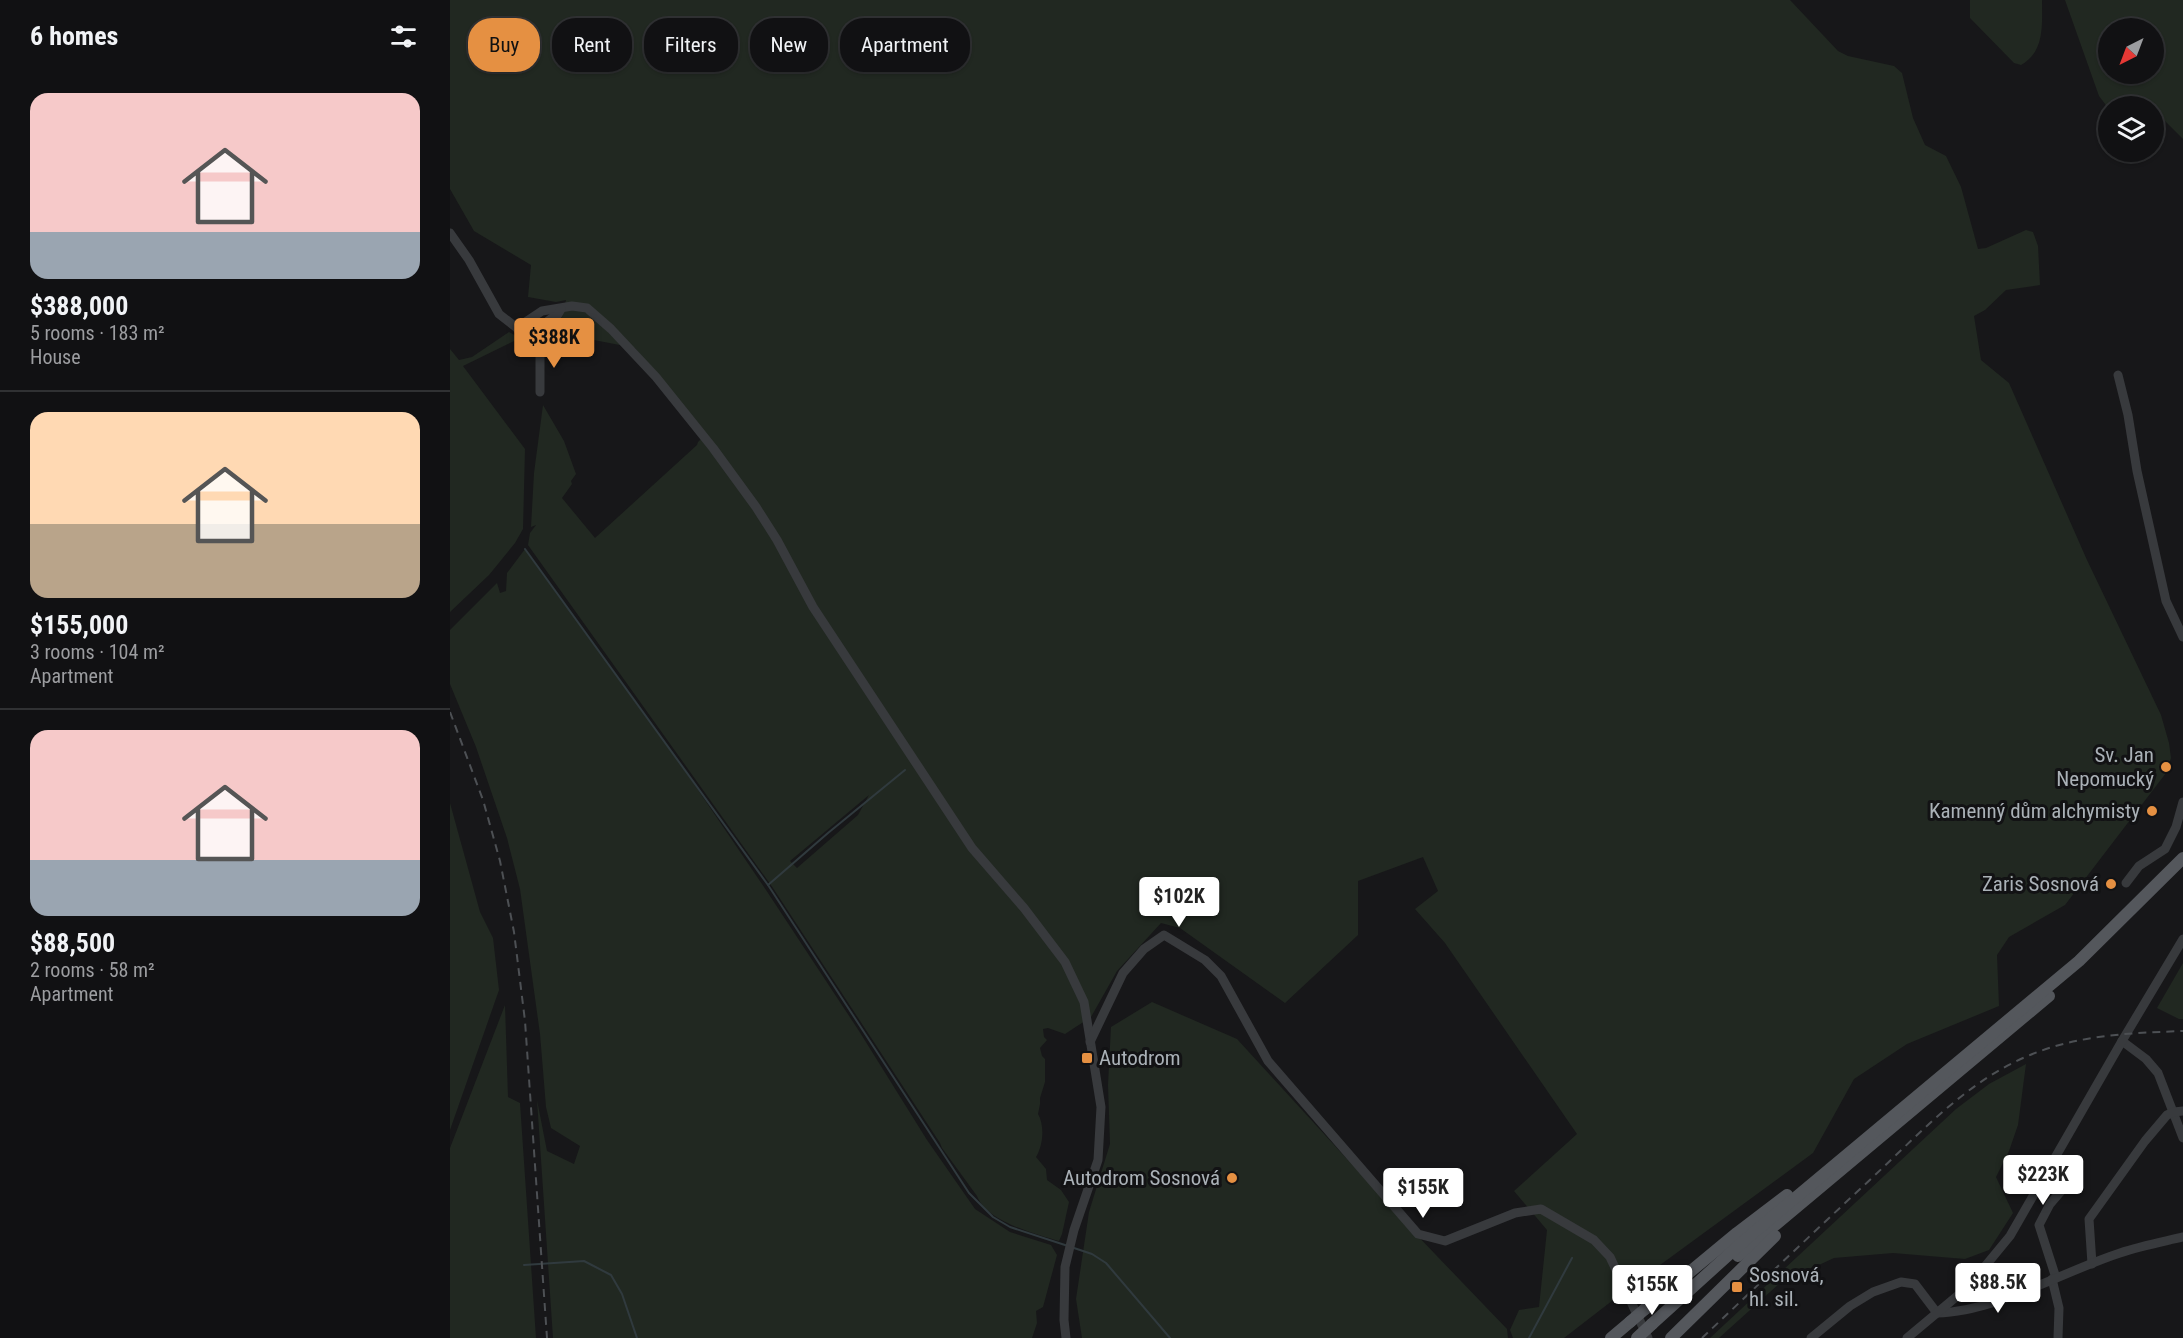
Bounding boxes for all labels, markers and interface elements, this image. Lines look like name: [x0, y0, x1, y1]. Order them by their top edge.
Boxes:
chip: Buy: [468, 18, 540, 72]
chip: Rent: [552, 18, 632, 72]
chip: Filters: [644, 18, 738, 72]
chip: New: [750, 18, 828, 72]
chip: Apartment: [840, 18, 970, 72]
north arrow: [2098, 18, 2164, 84]
map controls: [2098, 18, 2164, 162]
icon: filters: [387, 20, 420, 53]
text: 6 homes: [30, 21, 118, 51]
button: layers: [2098, 96, 2164, 162]
icon: home: [171, 132, 279, 240]
text: $388,000: [30, 291, 128, 321]
pin: $388K: [512, 318, 596, 369]
text: 5 rooms · 183 m²: [30, 321, 165, 345]
text: $388K: [528, 325, 580, 349]
text: House: [30, 345, 81, 369]
icon: home: [171, 451, 279, 559]
text: $155,000: [30, 610, 128, 640]
text: 3 rooms · 104 m²: [30, 640, 165, 664]
text: Apartment: [30, 664, 114, 688]
place label: Sv. Jan Nepomucký: [2056, 743, 2154, 791]
marker: Sv. Jan Nepomucký: [2159, 760, 2173, 774]
icon: home: [171, 769, 279, 877]
place label: Kamenný dům alchymisty: [1929, 799, 2140, 823]
marker: Kamenný dům alchymisty: [2145, 804, 2159, 818]
place label: Zaris Sosnová: [1982, 872, 2099, 896]
pin: $102K: [1137, 877, 1221, 928]
marker: Zaris Sosnová: [2104, 877, 2118, 891]
text: $102K: [1153, 884, 1205, 908]
text: $88,500: [30, 928, 115, 958]
text: 2 rooms · 58 m²: [30, 958, 155, 982]
text: Apartment: [30, 982, 114, 1006]
place label: Autodrom: [1099, 1046, 1181, 1070]
marker: Autodrom: [1080, 1051, 1094, 1065]
pin: $223K: [2001, 1155, 2085, 1206]
text: $223K: [2017, 1162, 2069, 1186]
place label: Autodrom Sosnová: [1063, 1166, 1220, 1190]
pin: $155K: [1381, 1168, 1465, 1219]
marker: Autodrom Sosnová: [1225, 1171, 1239, 1185]
text: $155K: [1397, 1175, 1449, 1199]
place label: Sosnová, hl. sil.: [1749, 1263, 1824, 1311]
pin: $88.5K: [1949, 1263, 2047, 1314]
pin: $155K: [1610, 1265, 1694, 1316]
text: $88.5K: [1969, 1270, 2027, 1294]
text: $155K: [1626, 1272, 1678, 1296]
marker: Sosnová, hl. sil.: [1730, 1280, 1744, 1294]

